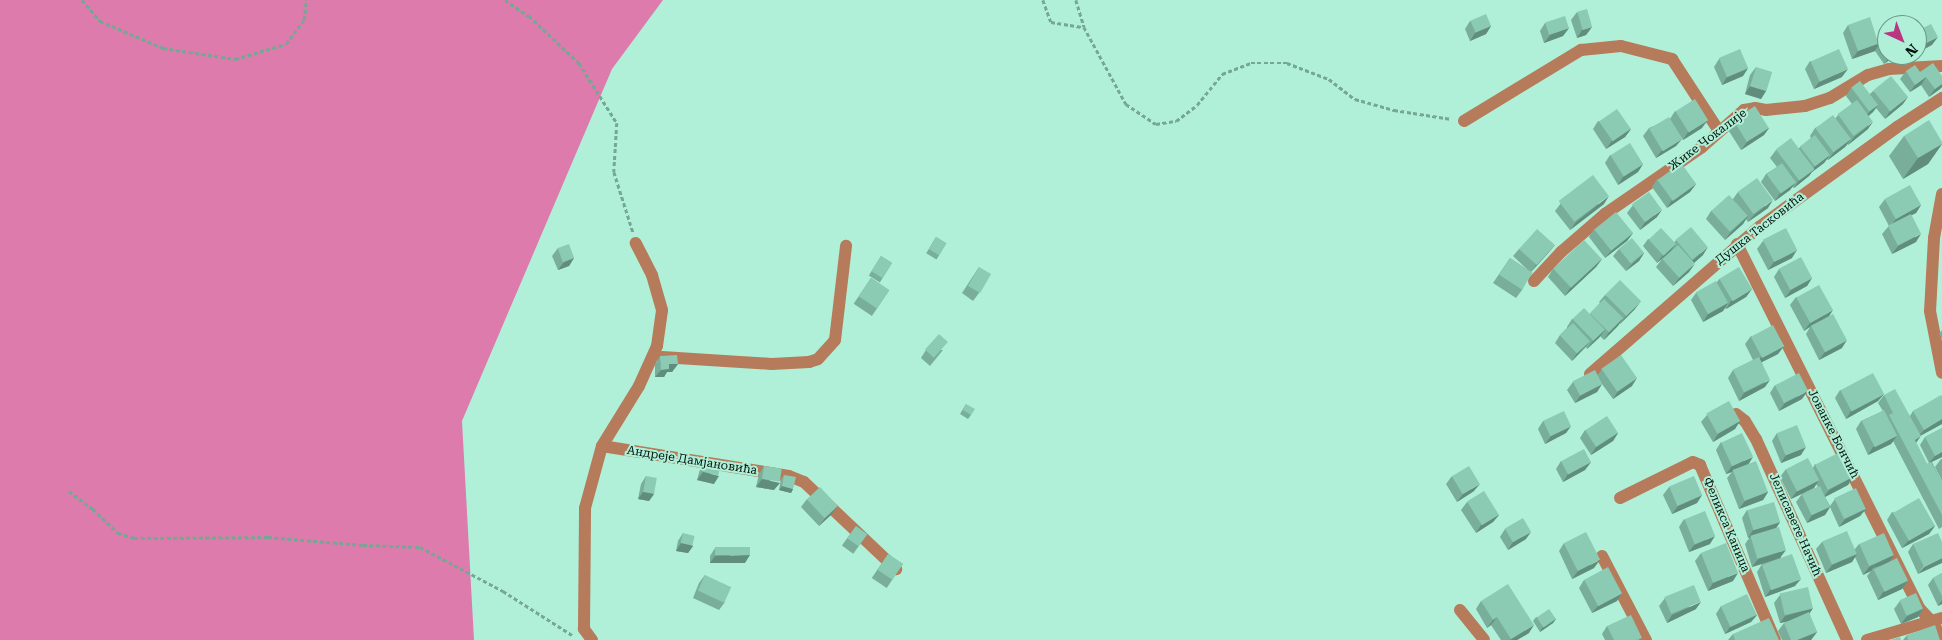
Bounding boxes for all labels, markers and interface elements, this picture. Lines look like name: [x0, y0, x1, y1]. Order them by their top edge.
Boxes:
north arrow: [1877, 15, 1927, 65]
text: N: [1902, 41, 1921, 60]
street label: Жике Чокалије: [1666, 106, 1750, 174]
street label: Душка Тасковића: [1713, 190, 1807, 268]
street label: Јованке Бончић: [1804, 387, 1862, 481]
street label: Андреје Дамјановића: [626, 444, 758, 478]
street label: Јелисавете Начић: [1766, 471, 1824, 579]
street label: Феликса Каница: [1700, 475, 1752, 575]

